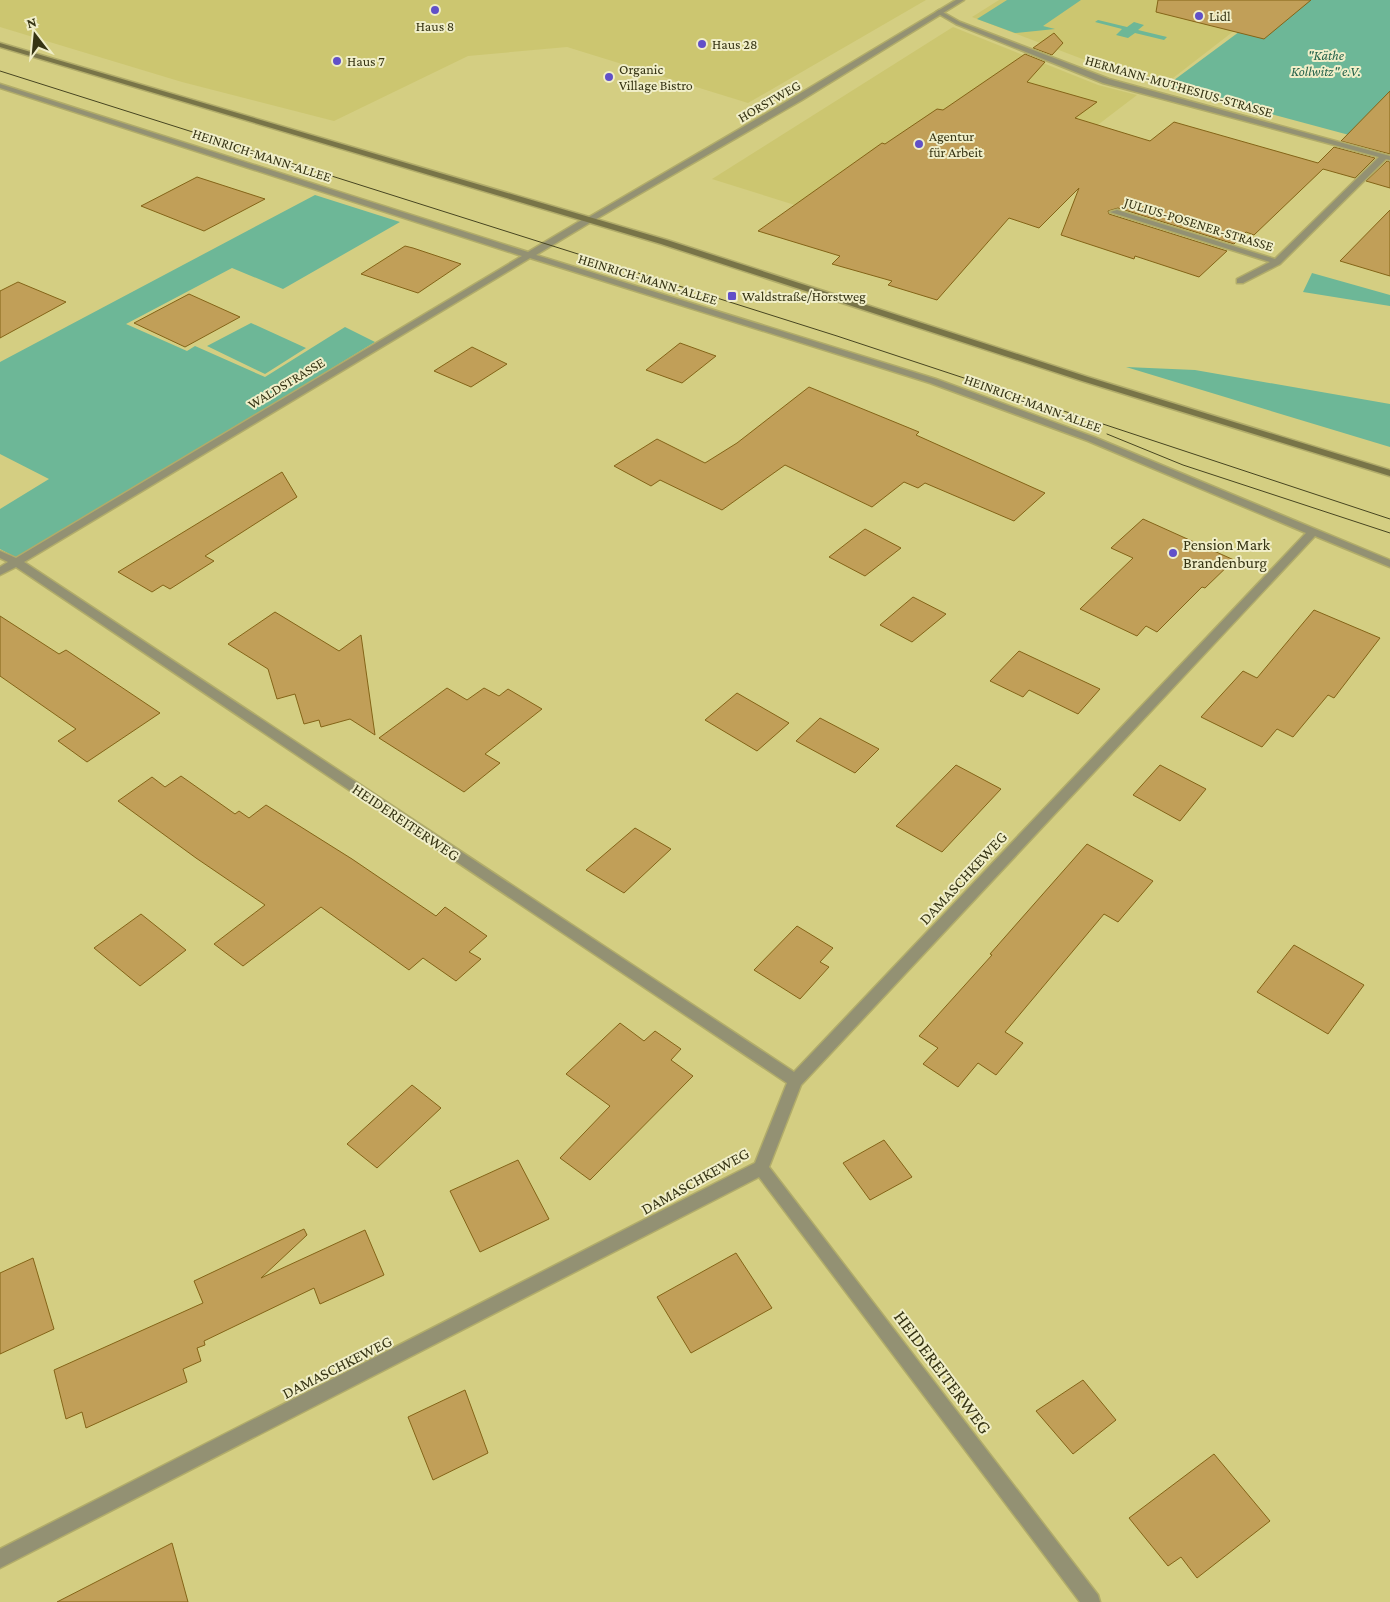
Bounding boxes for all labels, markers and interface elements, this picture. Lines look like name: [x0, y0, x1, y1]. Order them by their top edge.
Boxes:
marker: Haus 8: [429, 4, 441, 16]
place label: Lidl: [1209, 8, 1231, 24]
north arrow: [10, 10, 60, 60]
marker: Lidl: [1193, 10, 1205, 22]
text: N: [25, 13, 39, 32]
place label: Haus 8: [416, 18, 454, 34]
place label: Haus 28: [712, 36, 757, 52]
marker: Haus 28: [696, 38, 708, 50]
park label: "Käthe Kollwitz" e.V.: [1291, 47, 1361, 79]
street label: HERMANN-MUTHESIUS-STRASSE: [1083, 52, 1275, 121]
place label: Haus 7: [347, 53, 385, 69]
marker: Haus 7: [331, 55, 343, 67]
place label: Organic Village Bistro: [619, 61, 693, 93]
marker: Organic Village Bistro: [603, 71, 615, 83]
street label: HORSTWEG: [735, 77, 803, 125]
street label: HEINRICH-MANN-ALLEE: [191, 125, 334, 185]
place label: Agentur für Arbeit: [929, 128, 983, 160]
marker: Agentur für Arbeit: [913, 138, 925, 150]
street label: JULIUS-POSENER-STRASSE: [1120, 193, 1276, 254]
street label: HEINRICH-MANN-ALLEE: [576, 250, 720, 308]
place label: Waldstraße/Horstweg: [742, 288, 866, 304]
marker: Waldstraße/Horstweg: [726, 290, 738, 302]
street label: WALDSTRASSE: [245, 354, 328, 412]
street label: HEINRICH-MANN-ALLEE: [962, 371, 1104, 435]
place label: Pension Mark Brandenburg: [1183, 536, 1271, 572]
marker: Pension Mark Brandenburg: [1167, 547, 1179, 559]
street label: HEIDEREITERWEG: [349, 780, 463, 864]
street label: DAMASCHKEWEG: [916, 828, 1010, 928]
street label: DAMASCHKEWEG: [638, 1144, 752, 1218]
street label: HEIDEREITERWEG: [890, 1306, 996, 1438]
street label: DAMASCHKEWEG: [279, 1332, 395, 1402]

